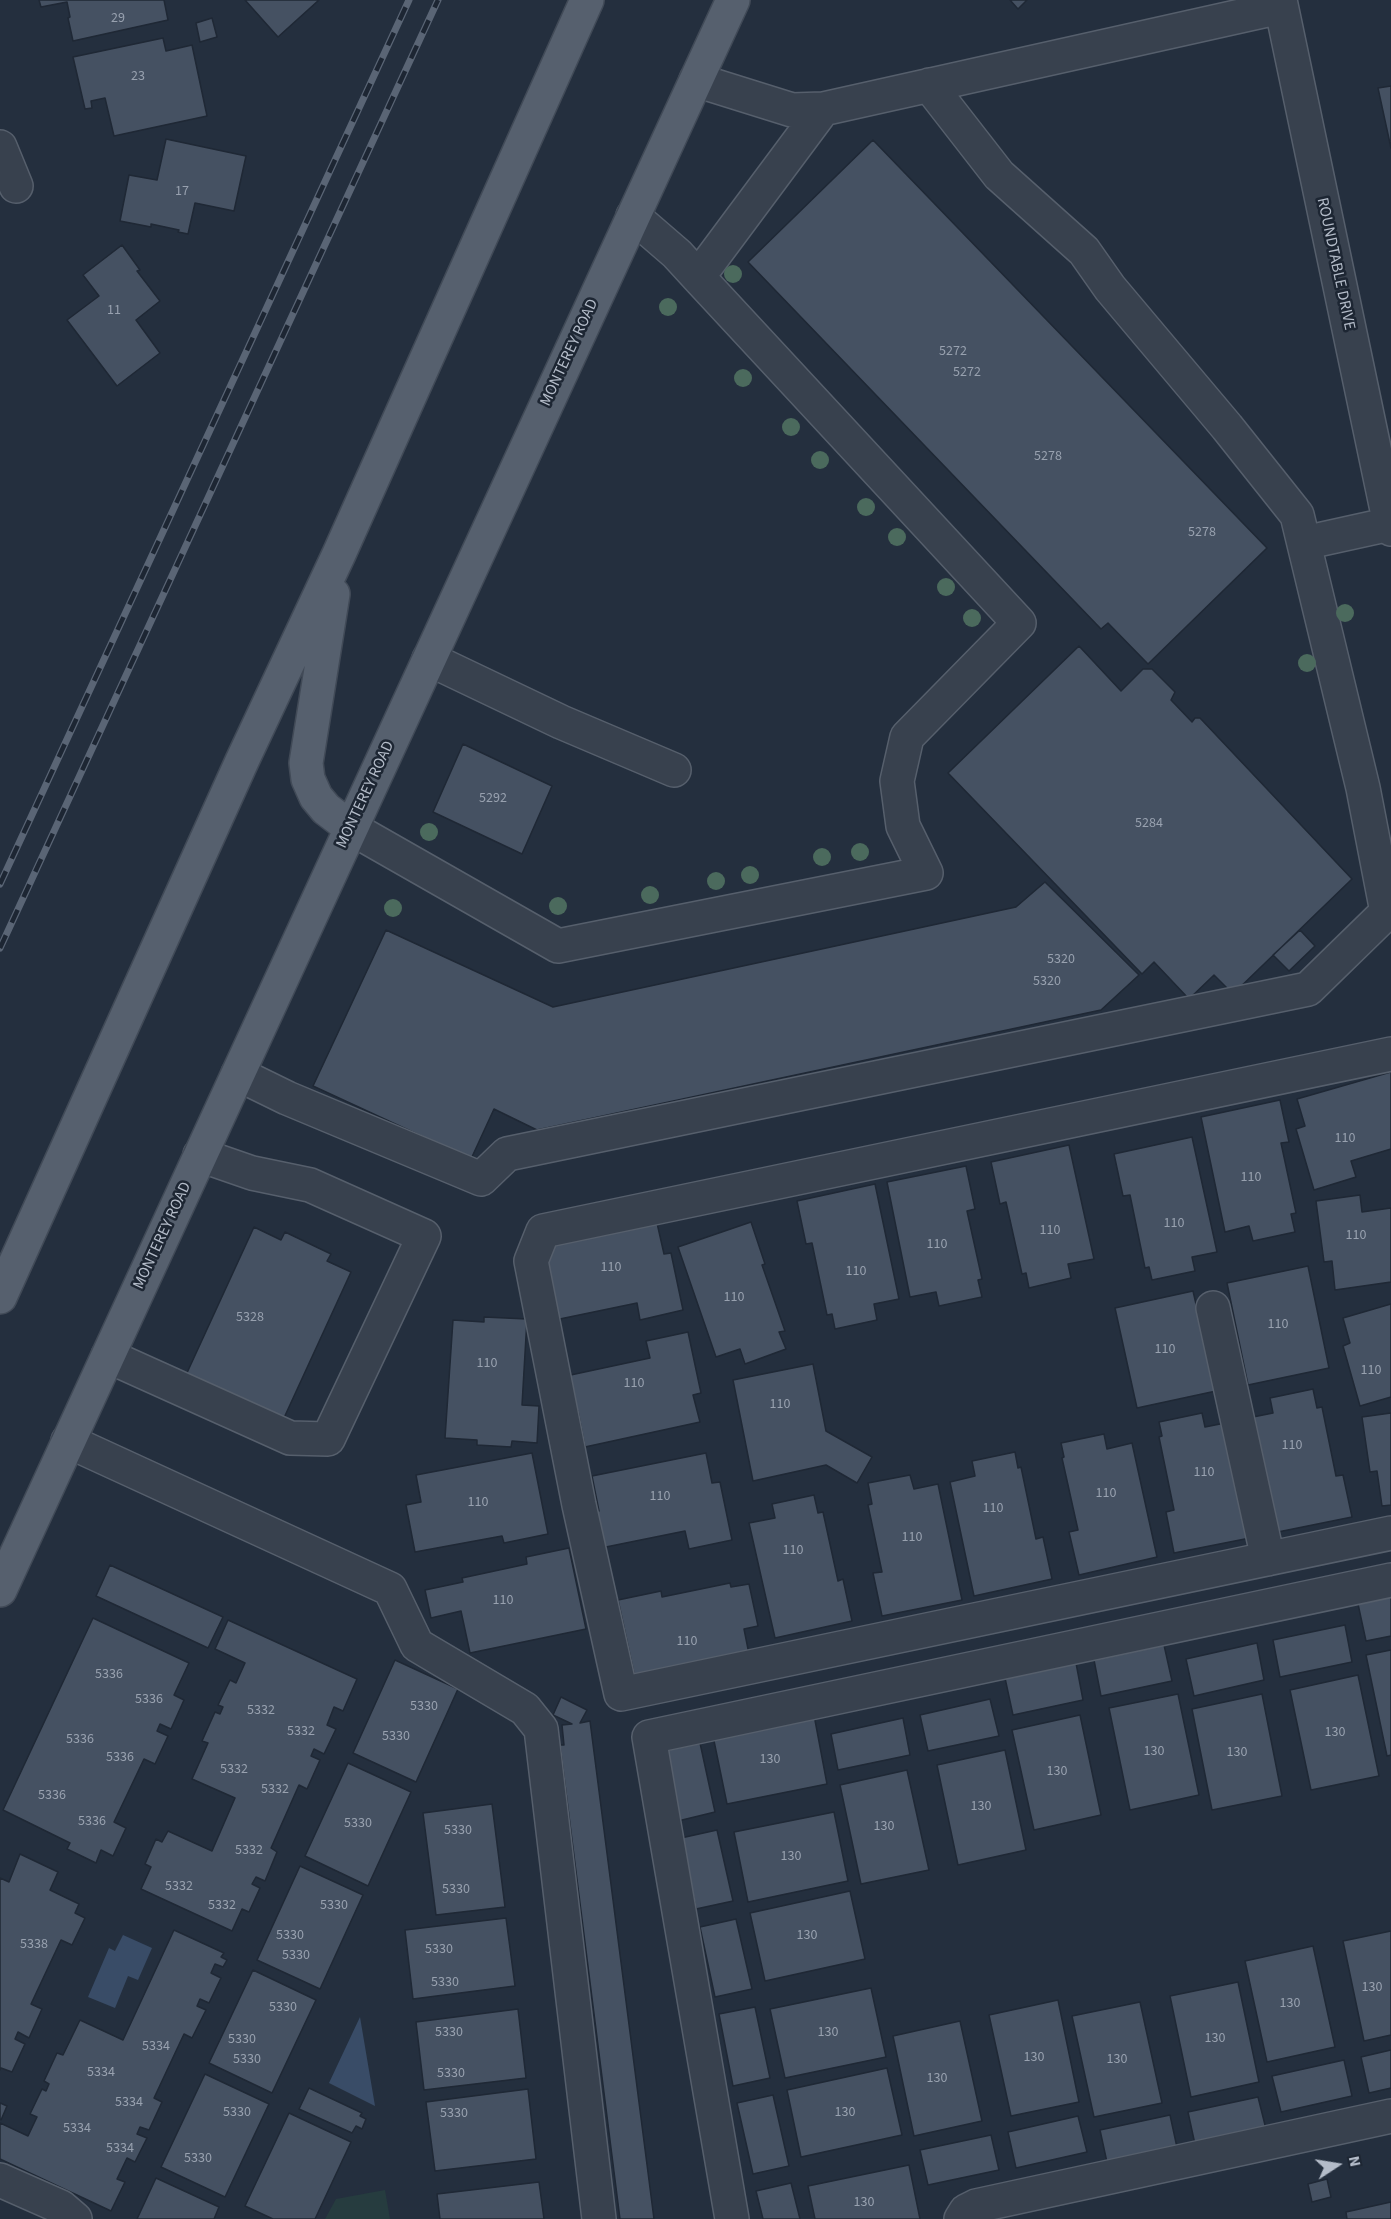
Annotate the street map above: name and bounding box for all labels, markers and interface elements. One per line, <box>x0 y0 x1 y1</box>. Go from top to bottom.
house number: 29 <box>111 11 125 27</box>
house number: 23 <box>131 69 145 85</box>
house number: 17 <box>175 184 189 200</box>
street label: ROUNDTABLE DRIVE <box>1312 196 1358 332</box>
street label: MONTEREY ROAD <box>537 296 603 410</box>
house number: 11 <box>107 303 121 319</box>
house number: 5272 <box>939 344 967 360</box>
house number: 5272 <box>953 365 981 381</box>
house number: 5278 <box>1034 449 1062 465</box>
house number: 5278 <box>1188 525 1216 541</box>
street label: MONTEREY ROAD <box>333 738 399 852</box>
house number: 5292 <box>479 791 507 807</box>
house number: 5284 <box>1135 816 1163 832</box>
house number: 5320 <box>1047 952 1075 968</box>
house number: 5320 <box>1033 974 1061 990</box>
house number: 110 <box>1335 1131 1355 1147</box>
house number: 110 <box>1241 1170 1261 1186</box>
street label: MONTEREY ROAD <box>130 1179 196 1293</box>
house number: 110 <box>1164 1216 1184 1232</box>
house number: 110 <box>1040 1223 1060 1239</box>
house number: 110 <box>1346 1228 1366 1244</box>
house number: 110 <box>927 1237 947 1253</box>
house number: 110 <box>601 1260 621 1276</box>
house number: 110 <box>846 1264 866 1280</box>
house number: 110 <box>724 1290 744 1306</box>
house number: 5328 <box>236 1310 264 1326</box>
house number: 110 <box>1268 1317 1288 1333</box>
house number: 110 <box>1155 1342 1175 1358</box>
house number: 110 <box>477 1356 497 1372</box>
house number: 110 <box>1361 1363 1381 1379</box>
house number: 110 <box>624 1376 644 1392</box>
house number: 110 <box>770 1397 790 1413</box>
house number: 110 <box>1282 1438 1302 1454</box>
house number: 110 <box>1194 1465 1214 1481</box>
house number: 110 <box>1096 1486 1116 1502</box>
house number: 110 <box>650 1489 670 1505</box>
house number: 110 <box>468 1495 488 1511</box>
house number: 110 <box>983 1501 1003 1517</box>
house number: 110 <box>902 1530 922 1546</box>
house number: 110 <box>783 1543 803 1559</box>
house number: 110 <box>493 1593 513 1609</box>
house number: 110 <box>677 1634 697 1650</box>
house number: 5336 <box>95 1667 123 1683</box>
house number: 5336 <box>135 1692 163 1708</box>
house number: 5330 <box>410 1699 438 1715</box>
house number: 5332 <box>247 1703 275 1719</box>
house number: 5332 <box>287 1724 315 1740</box>
house number: 130 <box>1325 1725 1345 1741</box>
house number: 5330 <box>382 1729 410 1745</box>
house number: 5336 <box>66 1732 94 1748</box>
house number: 130 <box>1144 1744 1164 1760</box>
house number: 130 <box>1227 1745 1247 1761</box>
house number: 5336 <box>106 1750 134 1766</box>
house number: 130 <box>760 1752 780 1768</box>
house number: 5332 <box>220 1762 248 1778</box>
house number: 130 <box>1047 1764 1067 1780</box>
house number: 5332 <box>261 1782 289 1798</box>
house number: 5336 <box>38 1788 66 1804</box>
house number: 130 <box>971 1799 991 1815</box>
house number: 5336 <box>78 1814 106 1830</box>
house number: 5330 <box>344 1816 372 1832</box>
house number: 130 <box>874 1819 894 1835</box>
house number: 5330 <box>444 1823 472 1839</box>
house number: 5332 <box>235 1843 263 1859</box>
house number: 130 <box>781 1849 801 1865</box>
house number: 5332 <box>165 1879 193 1895</box>
house number: 5330 <box>442 1882 470 1898</box>
house number: 5332 <box>208 1898 236 1914</box>
house number: 5330 <box>320 1898 348 1914</box>
house number: 5330 <box>276 1928 304 1944</box>
house number: 130 <box>797 1928 817 1944</box>
house number: 5338 <box>20 1937 48 1953</box>
house number: 5330 <box>425 1942 453 1958</box>
house number: 5330 <box>282 1948 310 1964</box>
house number: 5330 <box>431 1975 459 1991</box>
house number: 130 <box>1362 1980 1382 1996</box>
house number: 130 <box>1280 1996 1300 2012</box>
house number: 5330 <box>269 2000 297 2016</box>
house number: 5330 <box>435 2025 463 2041</box>
house number: 130 <box>818 2025 838 2041</box>
house number: 130 <box>1205 2031 1225 2047</box>
house number: 5330 <box>228 2032 256 2048</box>
house number: 5334 <box>142 2039 170 2055</box>
house number: 130 <box>1024 2050 1044 2066</box>
house number: 5330 <box>233 2052 261 2068</box>
house number: 130 <box>1107 2052 1127 2068</box>
house number: 5334 <box>87 2065 115 2081</box>
house number: 5330 <box>437 2066 465 2082</box>
house number: 130 <box>927 2071 947 2087</box>
house number: 5334 <box>115 2095 143 2111</box>
house number: 5330 <box>223 2105 251 2121</box>
house number: 130 <box>835 2105 855 2121</box>
house number: 5330 <box>440 2106 468 2122</box>
house number: 5334 <box>63 2121 91 2137</box>
north arrow <box>1307 2135 1367 2195</box>
house number: 5334 <box>106 2141 134 2157</box>
house number: 5330 <box>184 2151 212 2167</box>
text: N <box>1343 2154 1366 2169</box>
house number: 130 <box>854 2195 874 2211</box>

